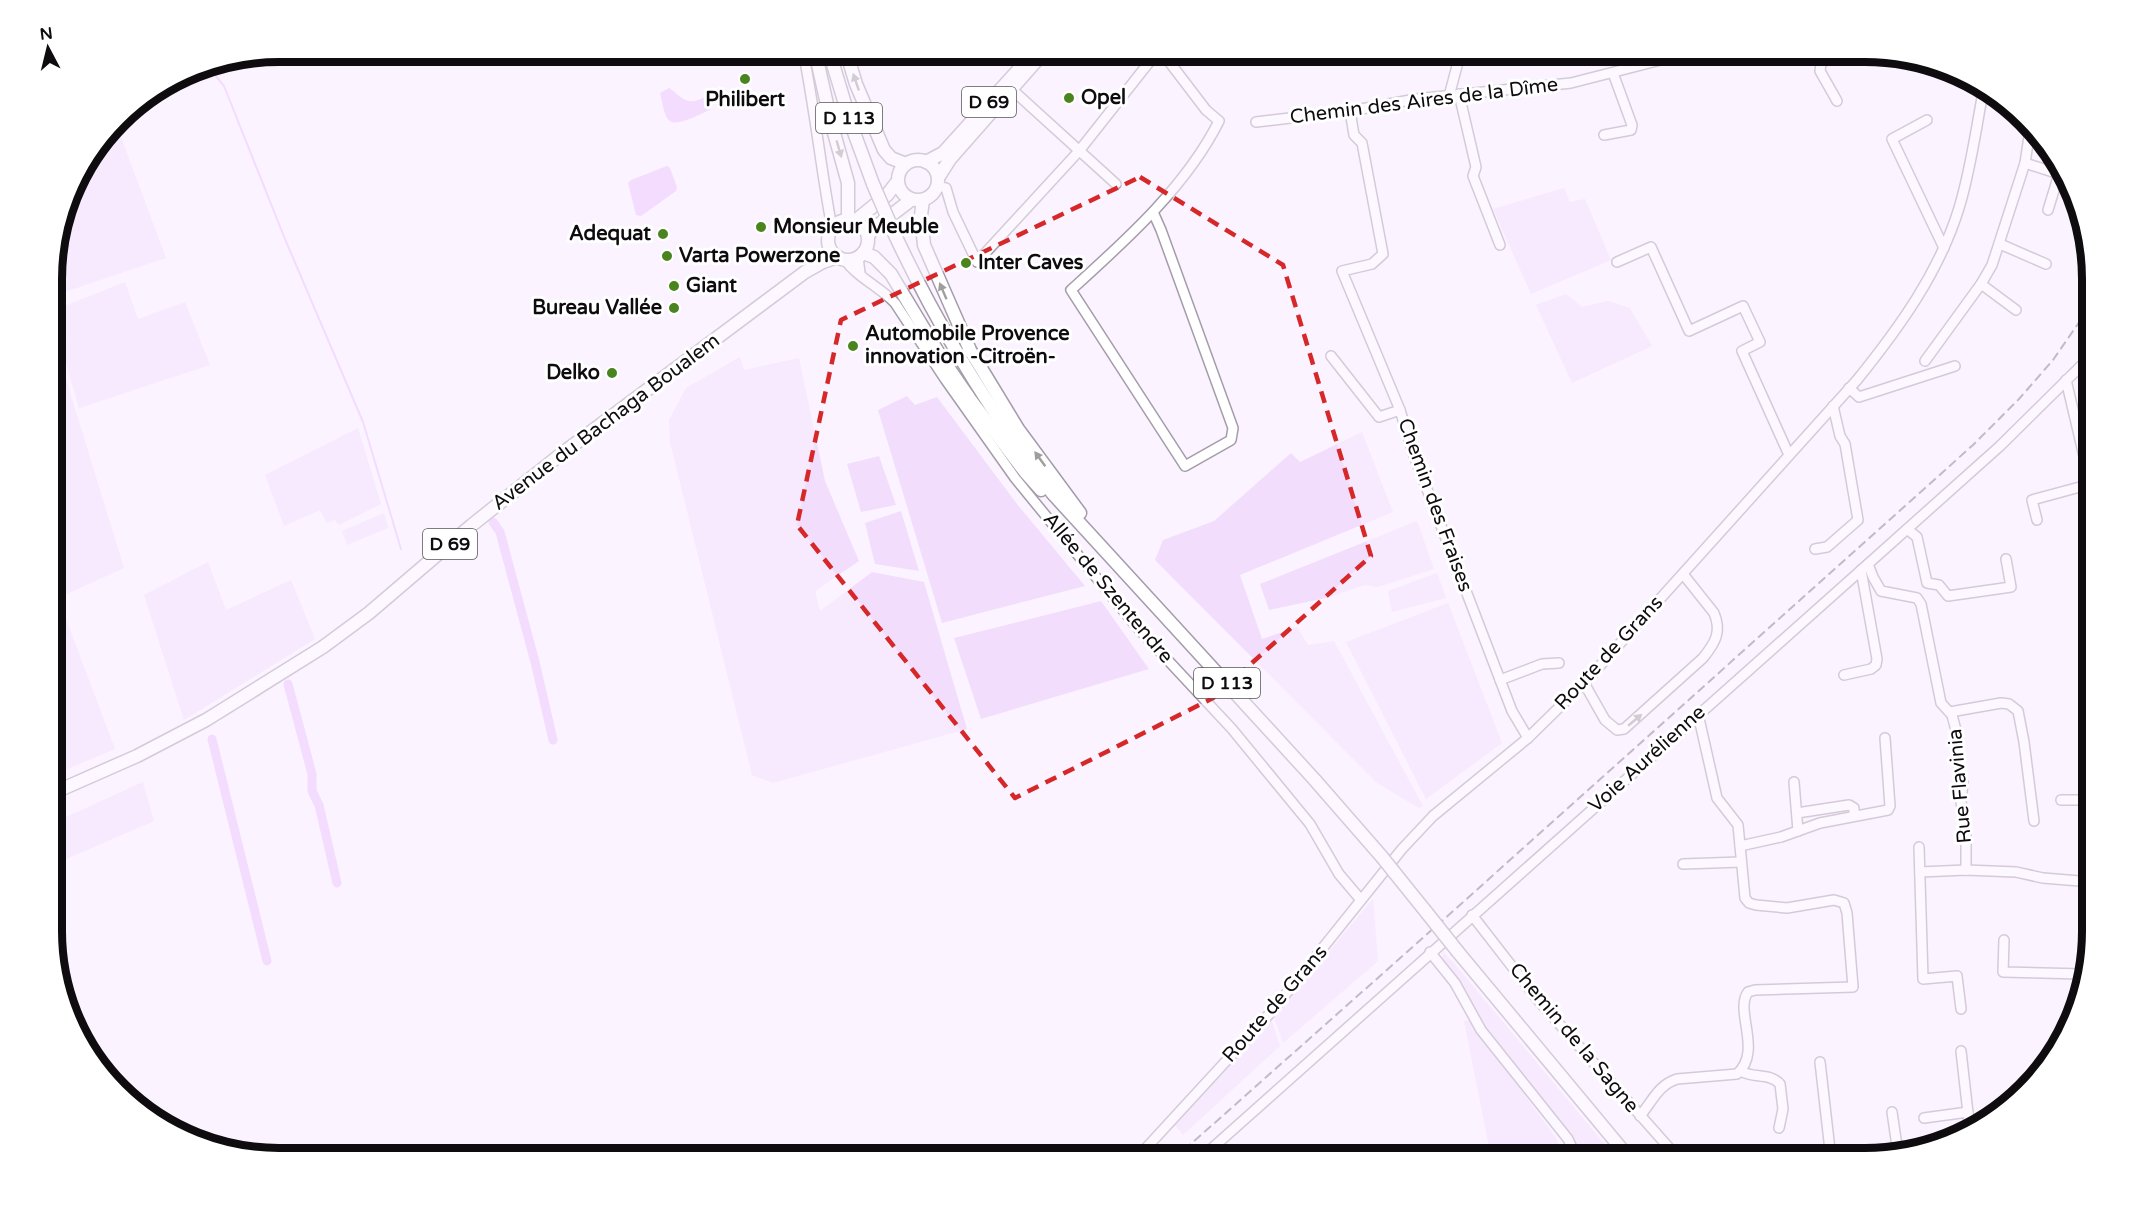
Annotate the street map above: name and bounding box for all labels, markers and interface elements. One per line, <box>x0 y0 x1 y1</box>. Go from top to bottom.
north arrow <box>18 18 78 78</box>
text: N <box>39 23 54 45</box>
marker: Philibert <box>738 72 752 86</box>
one-way arrow <box>850 73 860 91</box>
street label: Chemin des Aires de la Dîme <box>1288 73 1560 129</box>
place label: Opel <box>1081 86 1126 110</box>
road number: D 69 <box>962 87 1016 117</box>
place label: Philibert <box>705 88 785 112</box>
marker: Opel <box>1062 91 1076 105</box>
road number: D 113 <box>816 103 882 133</box>
one-way arrow <box>835 140 844 158</box>
place label: Monsieur Meuble <box>773 215 939 239</box>
marker: Monsieur Meuble <box>754 220 768 234</box>
place label: Adequat <box>569 222 651 246</box>
marker: Adequat <box>656 227 670 241</box>
place label: Varta Powerzone <box>679 244 840 268</box>
marker: Varta Powerzone <box>660 249 674 263</box>
place label: Inter Caves <box>978 251 1084 275</box>
marker: Inter Caves <box>959 256 973 270</box>
place label: Giant <box>686 274 737 298</box>
marker: Giant <box>667 279 681 293</box>
one-way arrow <box>938 282 947 300</box>
place label: Bureau Vallée <box>532 296 662 320</box>
marker: Bureau Vallée <box>667 301 681 315</box>
place label: Automobile Provence innovation -Citroën- <box>865 322 1070 369</box>
street label: Avenue du Bachaga Boualem <box>487 328 725 516</box>
marker: Automobile Provence innovation -Citroën- <box>846 339 860 353</box>
place label: Delko <box>546 361 600 385</box>
marker: Delko <box>605 366 619 380</box>
street label: Chemin des Fraises <box>1392 415 1478 595</box>
one-way arrow <box>1035 452 1047 467</box>
street label: Allée de Szentendre <box>1038 508 1178 668</box>
road number: D 69 <box>423 529 477 559</box>
street label: Route de Grans <box>1550 591 1668 715</box>
road number: D 113 <box>1194 668 1260 698</box>
street label: Voie Aurélienne <box>1584 700 1710 818</box>
one-way arrow <box>1627 713 1643 726</box>
street label: Rue Flavinia <box>1943 728 1977 844</box>
street label: Route de Grans <box>1218 940 1332 1068</box>
street label: Chemin de la Sagne <box>1504 958 1644 1118</box>

